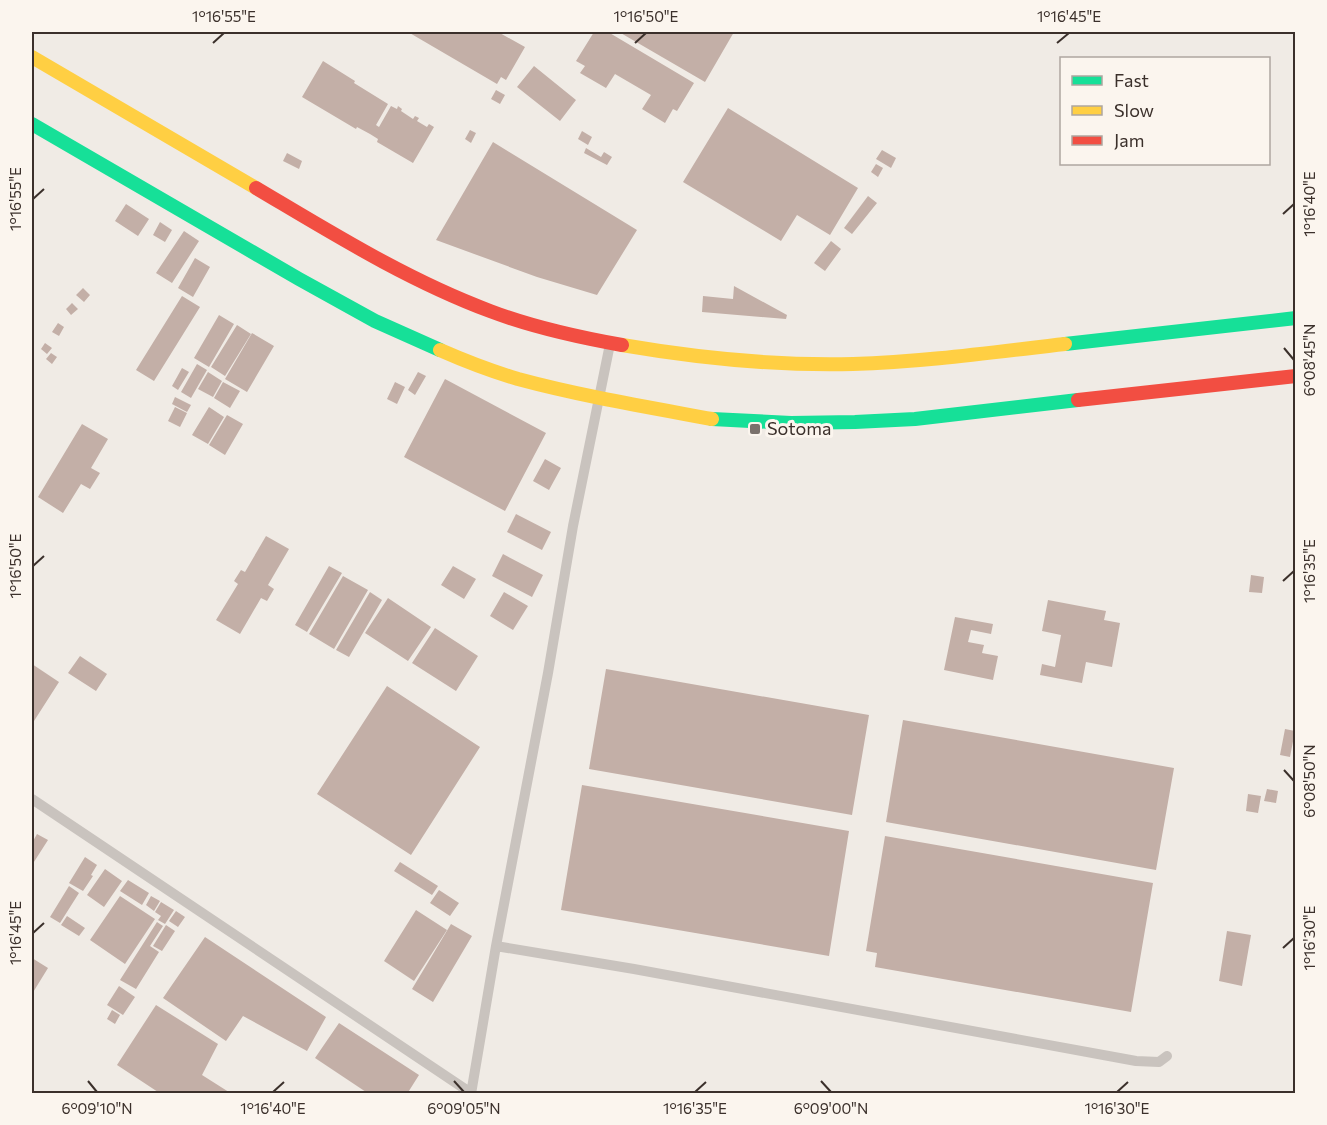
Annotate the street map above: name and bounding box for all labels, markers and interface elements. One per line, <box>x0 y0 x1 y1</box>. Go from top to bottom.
text: 1°16'55"E <box>192 7 256 25</box>
text: 1°16'50"E <box>613 7 679 25</box>
text: 1°16'45"E <box>1037 7 1101 25</box>
legend <box>1060 57 1270 165</box>
text: Fast <box>1114 69 1149 91</box>
text: Slow <box>1114 99 1154 121</box>
text: Jam <box>1114 129 1144 151</box>
text: 1°16'55"E <box>6 167 24 231</box>
text: 1°16'40"E <box>1300 171 1318 237</box>
text: 6°08'45"N <box>1300 324 1318 396</box>
place label: Sotoma <box>767 417 831 439</box>
marker: Sotoma <box>748 422 762 436</box>
text: 1°16'50"E <box>6 533 24 599</box>
text: 1°16'35"E <box>1300 539 1318 603</box>
text: 6°08'50"N <box>1300 744 1318 818</box>
text: 1°16'45"E <box>6 901 24 965</box>
text: 1°16'30"E <box>1300 905 1318 970</box>
text: 6°09'10"N <box>61 1099 133 1117</box>
text: 1°16'40"E <box>240 1099 306 1117</box>
text: 6°09'05"N <box>427 1099 501 1117</box>
text: 1°16'35"E <box>663 1099 727 1117</box>
text: 6°09'00"N <box>794 1099 868 1117</box>
text: 1°16'30"E <box>1085 1099 1150 1117</box>

